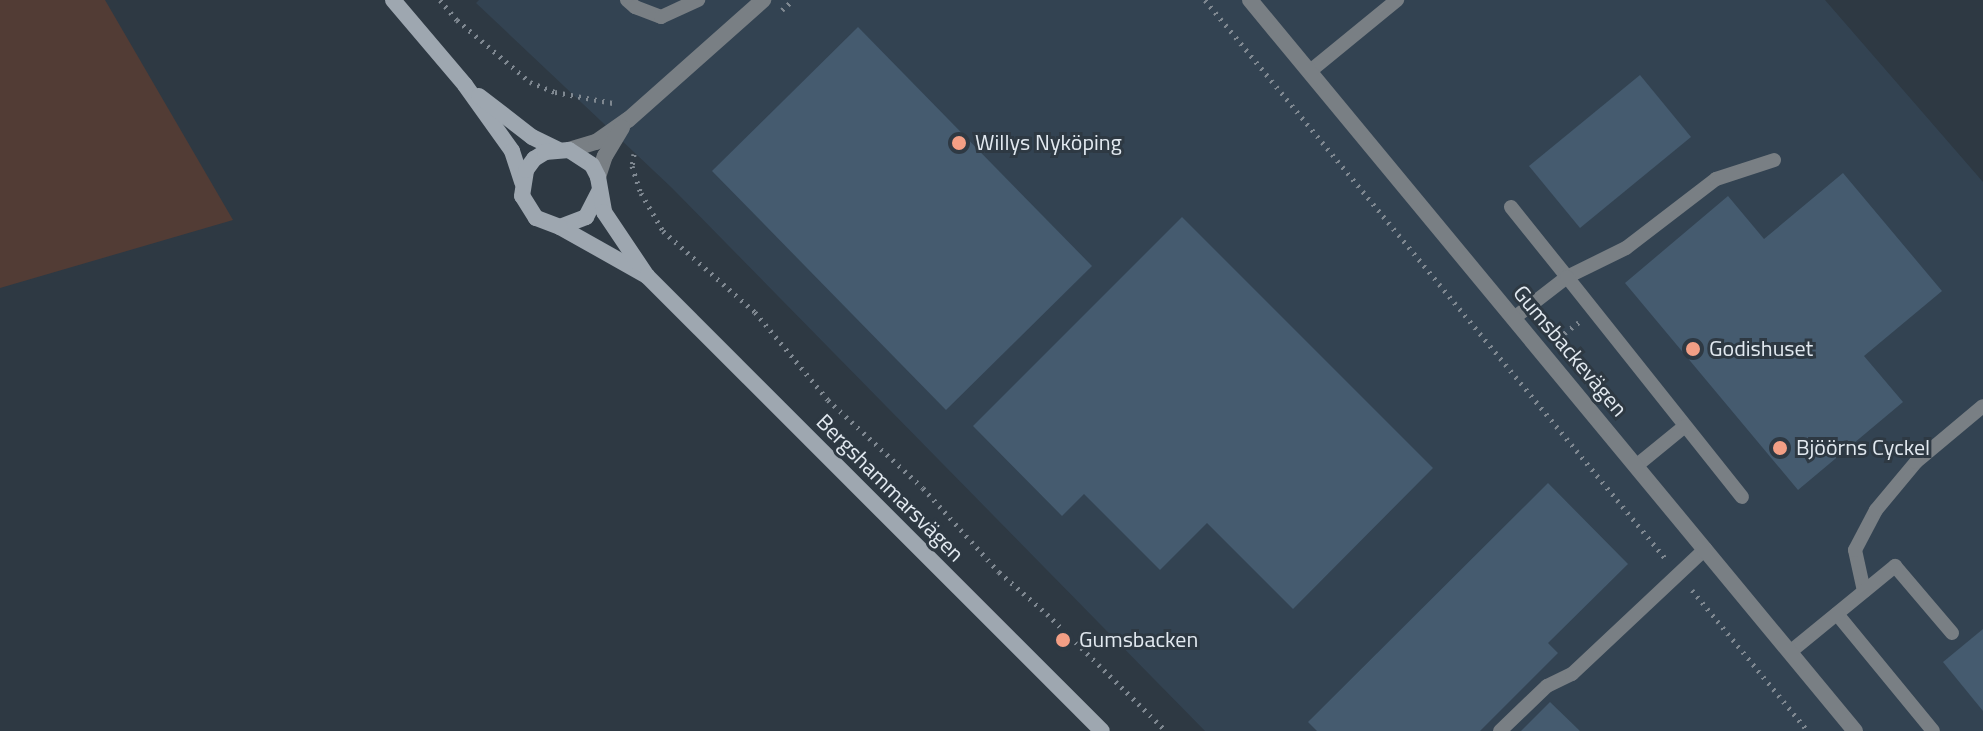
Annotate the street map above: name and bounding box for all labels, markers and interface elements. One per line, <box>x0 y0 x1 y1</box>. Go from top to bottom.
place label: Willys Nyköping <box>975 130 1122 156</box>
marker: Willys Nyköping <box>950 134 968 152</box>
street label: Gumsbackevägen <box>1508 280 1632 422</box>
place label: Godishuset <box>1709 336 1813 362</box>
marker: Godishuset <box>1684 340 1702 358</box>
street label: Bergshammarsvägen <box>811 409 969 567</box>
place label: Bjöörns Cyckel <box>1796 435 1930 461</box>
marker: Bjöörns Cyckel <box>1771 439 1789 457</box>
place label: Gumsbacken <box>1079 627 1198 653</box>
marker: Gumsbacken <box>1054 631 1072 649</box>

